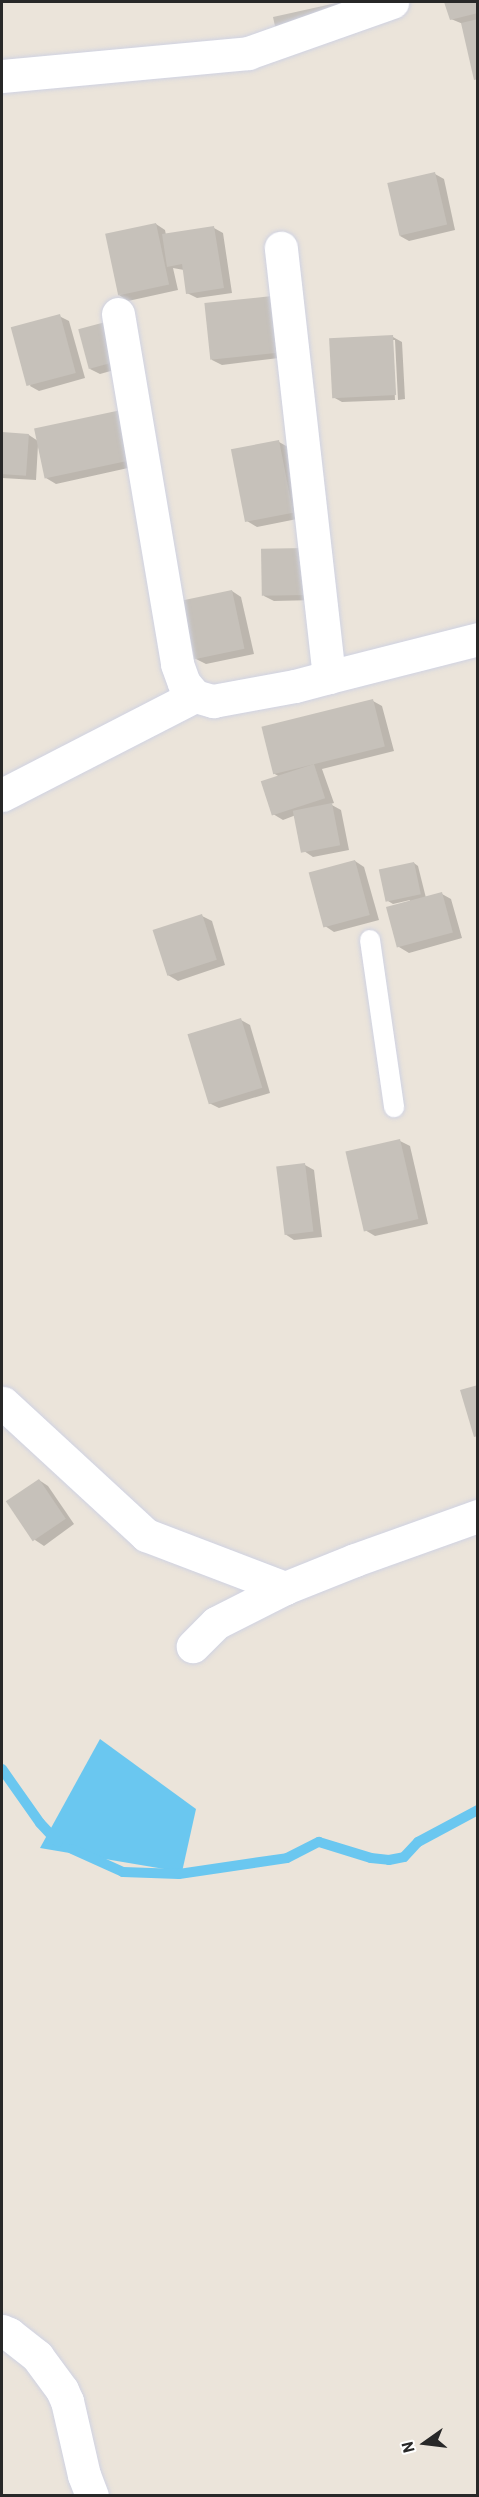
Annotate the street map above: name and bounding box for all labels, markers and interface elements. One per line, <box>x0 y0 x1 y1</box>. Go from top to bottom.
north arrow <box>395 2413 455 2473</box>
text: N <box>397 2440 418 2455</box>

